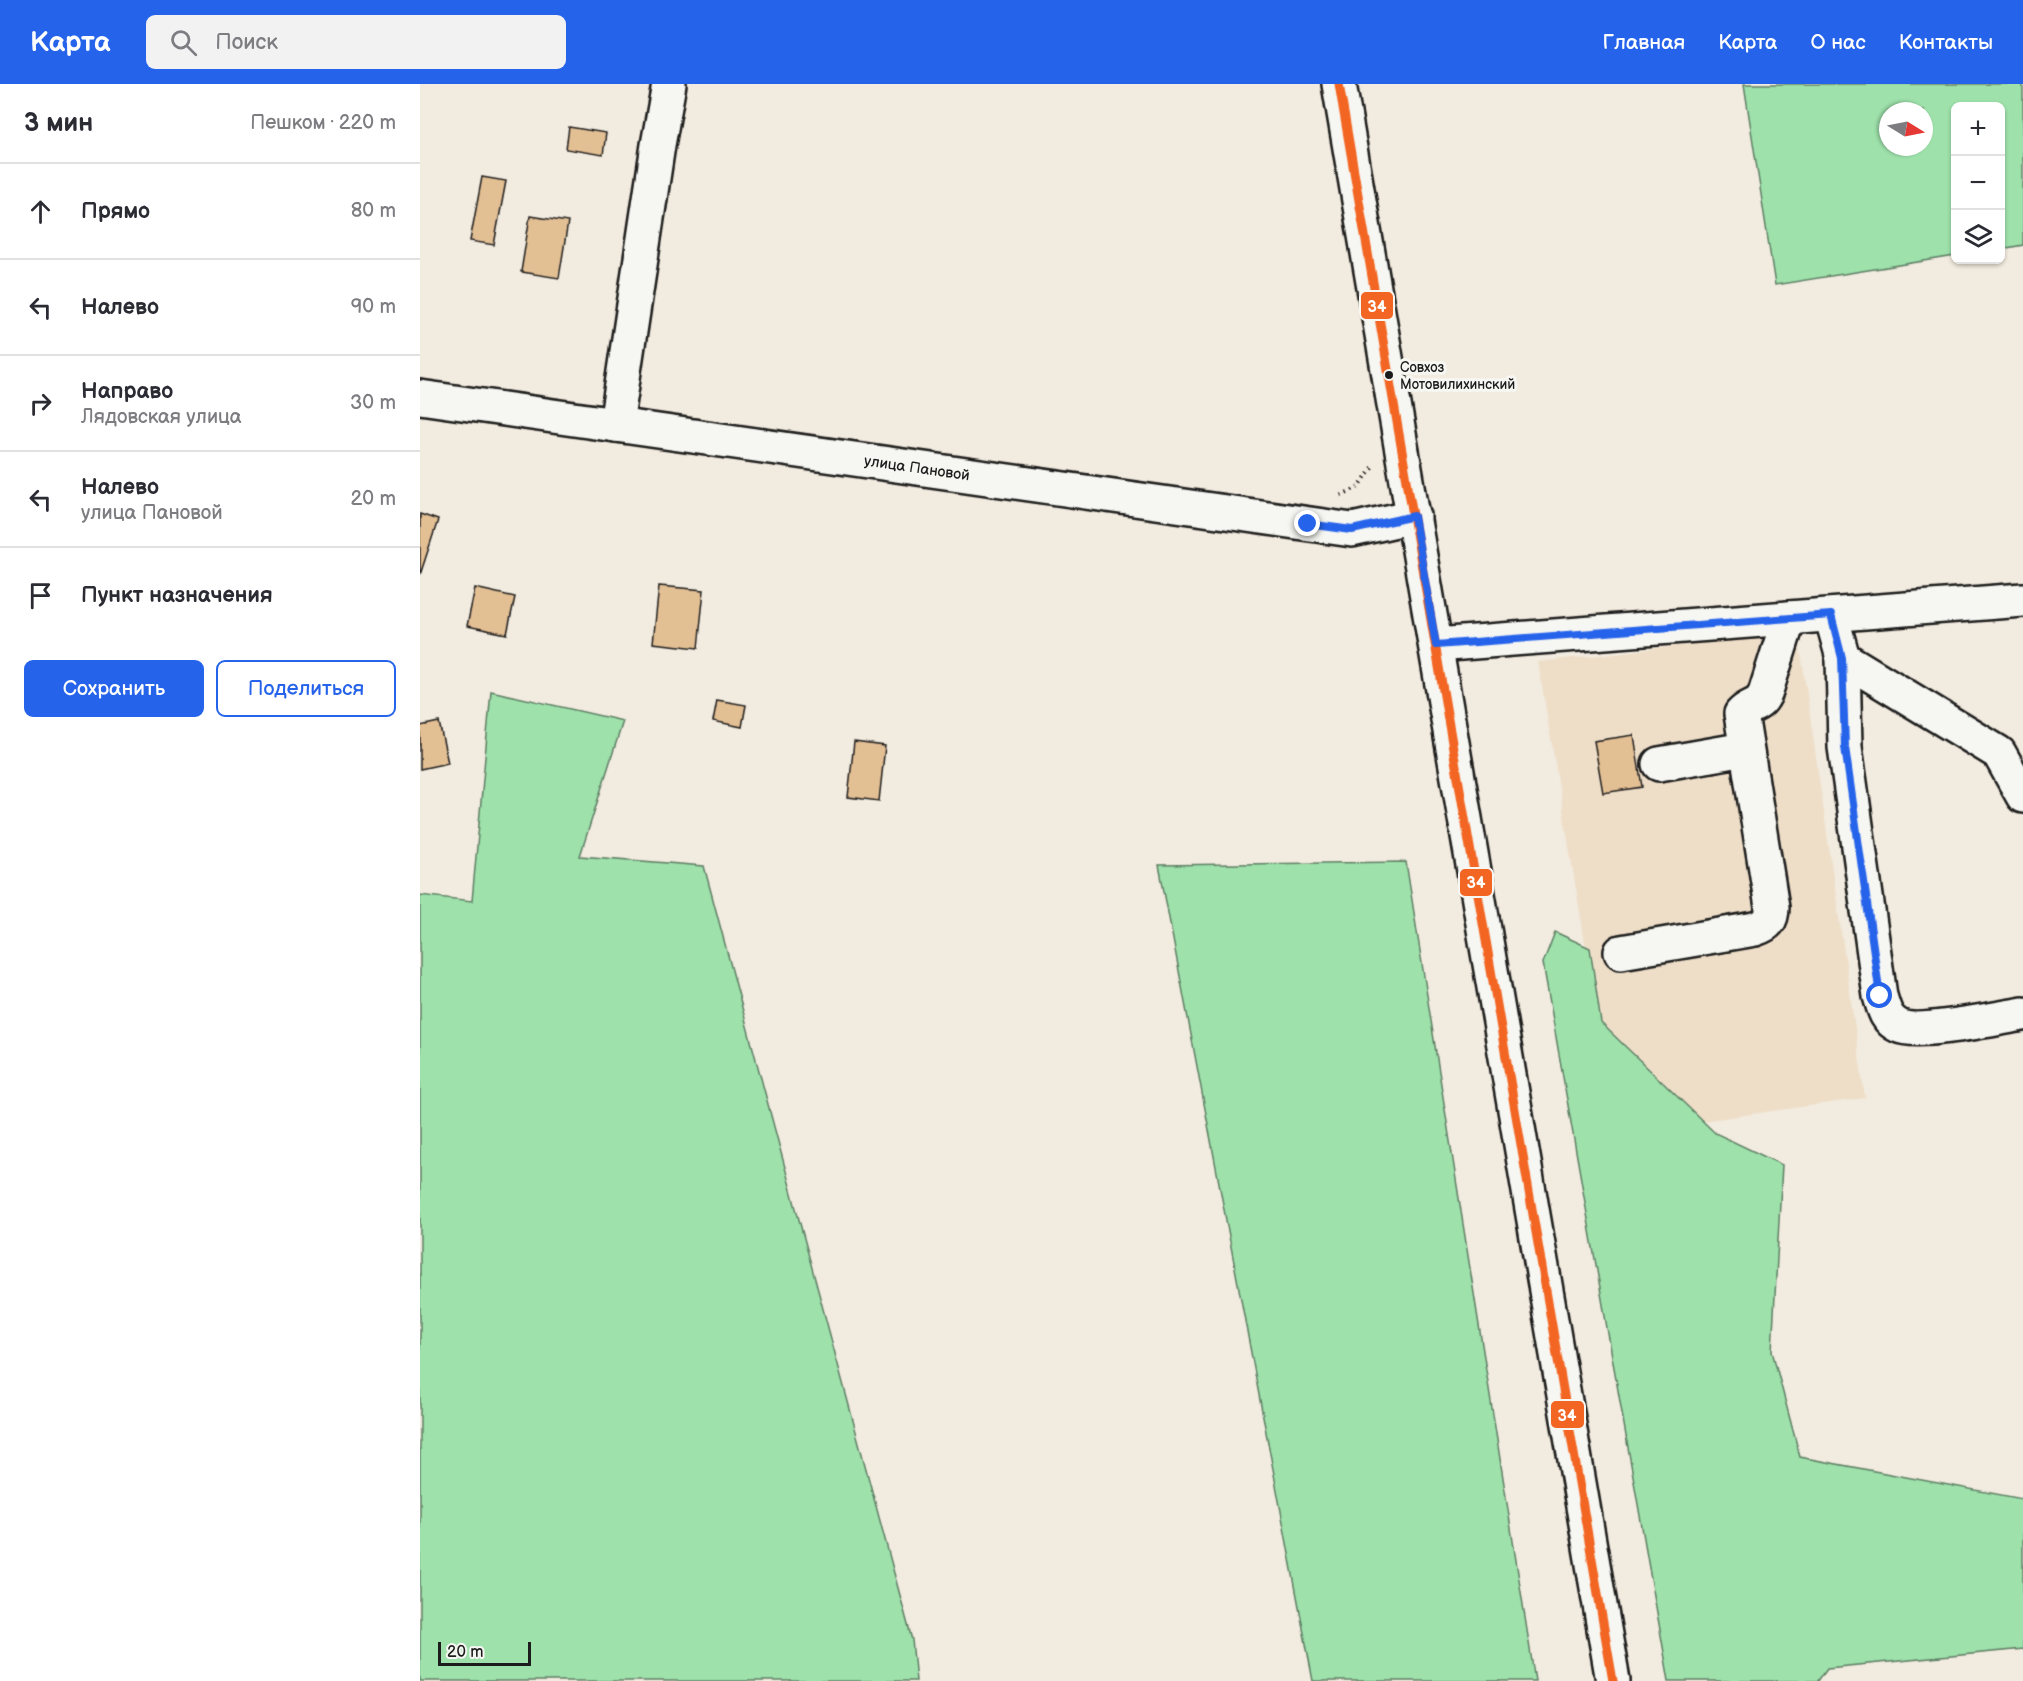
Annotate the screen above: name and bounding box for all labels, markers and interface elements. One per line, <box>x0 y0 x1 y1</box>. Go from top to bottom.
search box <box>146 15 566 69</box>
text: Карта <box>30 26 110 59</box>
icon: search <box>167 26 200 59</box>
text: Поиск <box>215 29 278 56</box>
text: Главная <box>1602 30 1685 55</box>
text: Карта <box>1718 30 1777 55</box>
text: О нас <box>1810 30 1866 55</box>
text: Контакты <box>1899 30 1993 55</box>
north arrow <box>1879 102 1933 156</box>
map controls <box>1951 102 2005 264</box>
button: + <box>1951 102 2005 156</box>
text: 3 мин <box>24 108 93 139</box>
text: Пешком · 220 m <box>250 111 396 135</box>
button: − <box>1951 156 2005 210</box>
icon: ahead <box>24 195 57 228</box>
text: Прямо <box>81 198 150 225</box>
text: 80 m <box>351 199 396 223</box>
button: layers <box>1951 210 2005 264</box>
icon: left <box>24 291 57 324</box>
line badge: 34 <box>1360 291 1394 320</box>
text: Налево <box>81 294 159 321</box>
text: 90 m <box>351 295 396 319</box>
text: 34 <box>1368 298 1387 317</box>
place label: Совхоз Мотовилихинский <box>1400 359 1515 393</box>
marker: Совхоз Мотовилихинский <box>1383 369 1395 381</box>
text: Направо <box>81 378 173 405</box>
icon: right <box>24 387 57 420</box>
text: 30 m <box>350 391 396 415</box>
text: Лядовская улица <box>81 405 242 429</box>
street label: улица Пановой <box>863 451 971 485</box>
text: Налево <box>81 474 159 501</box>
icon: left <box>24 483 57 516</box>
text: 20 m <box>351 487 396 511</box>
text: улица Пановой <box>81 501 223 525</box>
route end <box>1294 510 1320 536</box>
icon: arrive <box>24 579 57 612</box>
text: Пункт назначения <box>81 582 273 609</box>
button: Сохранить <box>24 660 204 717</box>
button: Поделиться <box>216 660 396 717</box>
line badge: 34 <box>1459 868 1493 897</box>
text: 34 <box>1467 874 1486 893</box>
route start <box>1866 982 1892 1008</box>
line badge: 34 <box>1550 1400 1585 1429</box>
text: 34 <box>1558 1407 1577 1426</box>
scale bar <box>438 1639 531 1666</box>
text: 20 m <box>447 1643 483 1662</box>

